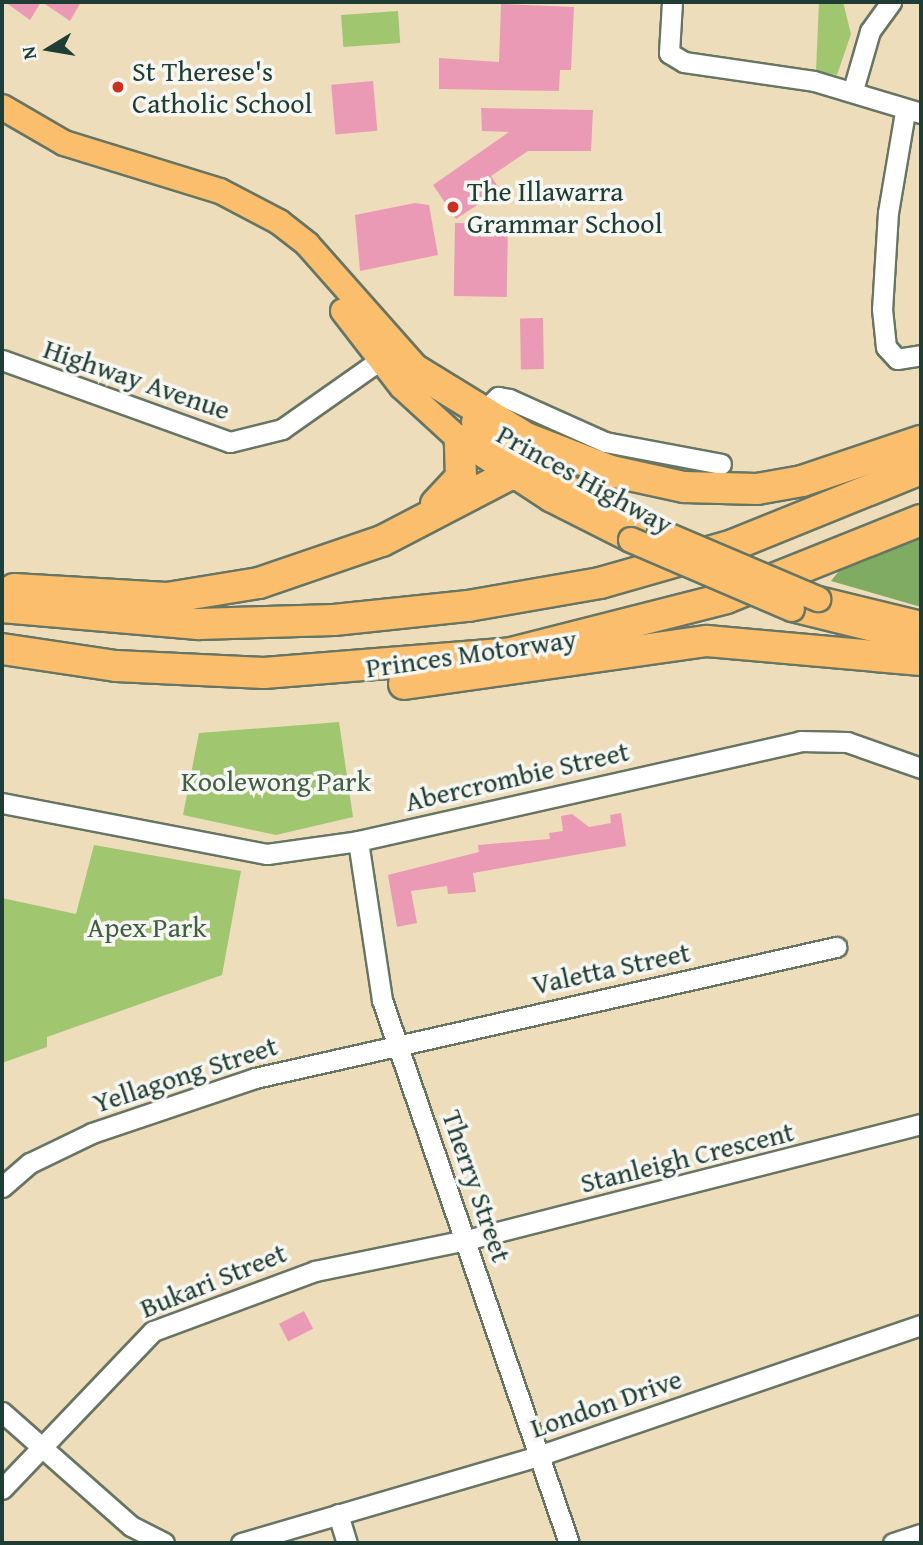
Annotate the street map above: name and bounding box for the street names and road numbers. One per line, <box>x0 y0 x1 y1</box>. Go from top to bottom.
street label: Highway Avenue <box>39 331 235 427</box>
street label: Princes Highway <box>491 417 679 541</box>
street label: Princes Motorway <box>363 622 579 684</box>
street label: Abercrombie Street <box>402 734 632 818</box>
street label: Valetta Street <box>529 935 693 1001</box>
street label: Yellagong Street <box>88 1028 282 1120</box>
street label: Therry Street <box>435 1106 519 1266</box>
street label: Stanleigh Crescent <box>577 1114 797 1200</box>
street label: Bukari Street <box>135 1235 291 1325</box>
street label: London Drive <box>526 1361 686 1445</box>

